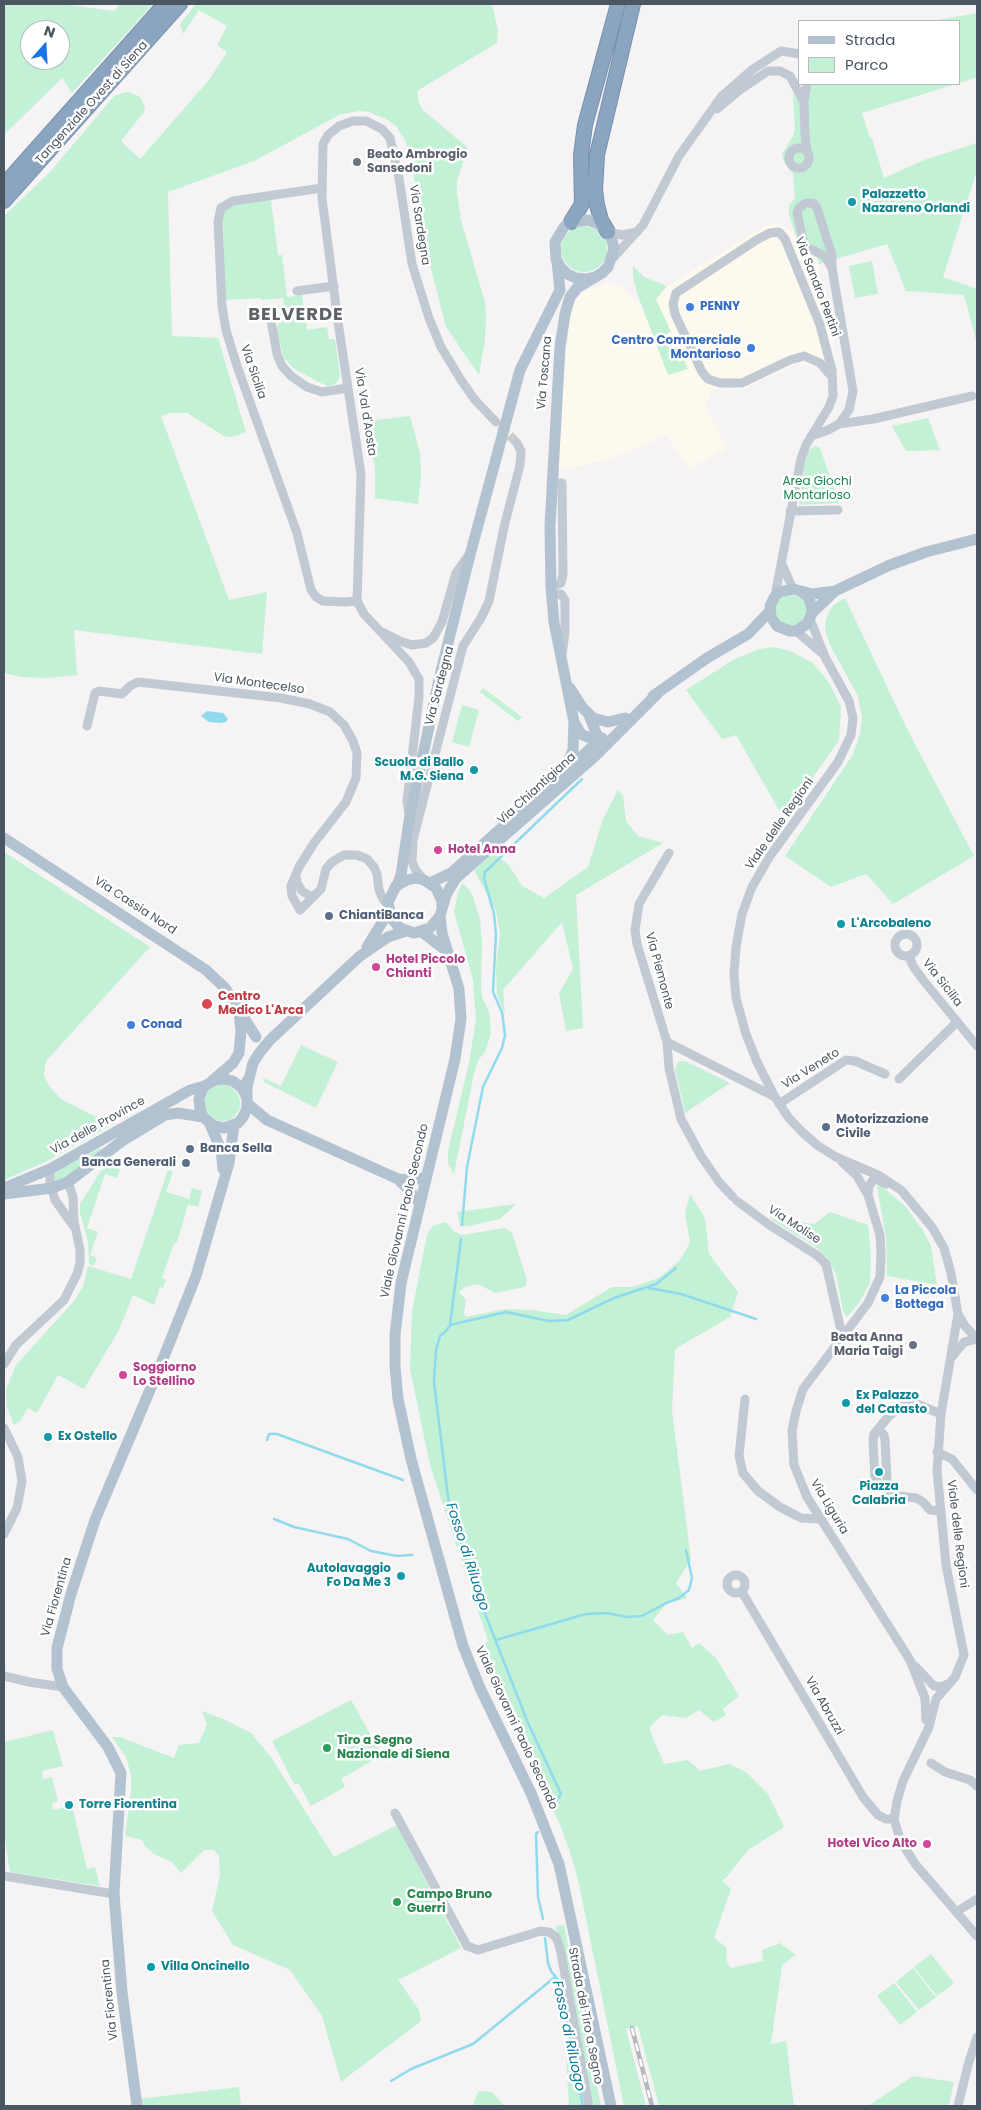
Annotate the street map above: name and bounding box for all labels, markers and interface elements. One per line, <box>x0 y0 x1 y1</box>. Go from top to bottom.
north arrow <box>20 20 70 70</box>
legend <box>798 20 961 85</box>
text: N <box>41 21 58 43</box>
text: Strada <box>845 29 895 50</box>
street label: Tangenziale Ovest di Siena <box>33 39 151 167</box>
text: Parco <box>845 54 888 75</box>
place label: Beato Ambrogio Sansedoni <box>367 148 467 176</box>
marker: Beato Ambrogio Sansedoni <box>351 156 363 168</box>
street label: Via Sardegna <box>406 184 432 266</box>
place label: Palazzetto Nazareno Orlandi <box>862 188 970 216</box>
marker: Palazzetto Nazareno Orlandi <box>846 196 858 208</box>
street label: Via Sandro Pertini <box>791 235 843 339</box>
place label: PENNY <box>700 300 740 314</box>
marker: PENNY <box>684 301 696 313</box>
district label: BELVERDE <box>247 304 345 326</box>
place label: Centro Commerciale Montarioso <box>612 334 741 362</box>
street label: Via Toscana <box>535 336 555 410</box>
marker: Centro Commerciale Montarioso <box>745 342 757 354</box>
street label: Via Sicilia <box>237 343 269 401</box>
street label: Via Val d'Aosta <box>351 367 379 457</box>
park label: Area Giochi Montarioso <box>782 475 852 503</box>
street label: Via Sardegna <box>423 645 457 727</box>
street label: Via Montecelso <box>213 671 305 697</box>
street label: Via Chiantigiana <box>495 750 579 828</box>
place label: Scuola di Ballo M.G. Siena <box>374 756 464 784</box>
marker: Scuola di Ballo M.G. Siena <box>468 764 480 776</box>
street label: Viale delle Regioni <box>743 775 817 873</box>
place label: Hotel Anna <box>448 843 516 857</box>
marker: Hotel Anna <box>432 844 444 856</box>
street label: Via Cassia Nord <box>91 874 179 938</box>
place label: ChiantiBanca <box>339 909 424 923</box>
marker: ChiantiBanca <box>323 910 335 922</box>
place label: L'Arcobaleno <box>851 917 931 931</box>
marker: L'Arcobaleno <box>835 918 847 930</box>
street label: Via Piemonte <box>642 931 676 1011</box>
place label: Hotel Piccolo Chianti <box>386 953 465 981</box>
street label: Via Sicilia <box>919 956 965 1010</box>
marker: Hotel Piccolo Chianti <box>370 961 382 973</box>
place label: Centro Medico L'Arca <box>218 990 303 1018</box>
marker: Centro Medico L'Arca <box>200 997 214 1011</box>
place label: Conad <box>141 1018 182 1032</box>
marker: Conad <box>125 1019 137 1031</box>
street label: Via Veneto <box>780 1046 842 1092</box>
street label: Via delle Province <box>48 1094 148 1158</box>
place label: Motorizzazione Civile <box>836 1113 929 1141</box>
marker: Motorizzazione Civile <box>820 1121 832 1133</box>
street label: Viale Giovanni Paolo Secondo <box>378 1122 432 1300</box>
place label: Banca Sella <box>200 1142 272 1156</box>
marker: Banca Sella <box>184 1143 196 1155</box>
place label: Banca Generali <box>82 1156 176 1170</box>
marker: Banca Generali <box>180 1157 192 1169</box>
street label: Via Molise <box>765 1203 823 1247</box>
place label: La Piccola Bottega <box>895 1284 956 1312</box>
marker: La Piccola Bottega <box>879 1292 891 1304</box>
place label: Beata Anna Maria Taigi <box>831 1331 903 1359</box>
marker: Beata Anna Maria Taigi <box>907 1339 919 1351</box>
place label: Soggiorno Lo Stellino <box>133 1361 196 1389</box>
marker: Soggiorno Lo Stellino <box>117 1369 129 1381</box>
place label: Ex Palazzo del Catasto <box>856 1389 927 1417</box>
marker: Ex Palazzo del Catasto <box>840 1397 852 1409</box>
place label: Ex Ostello <box>58 1430 117 1444</box>
marker: Ex Ostello <box>42 1431 54 1443</box>
marker: Piazza Calabria <box>873 1466 885 1478</box>
street label: Via Liguria <box>807 1477 851 1537</box>
street label: Viale delle Regioni <box>943 1479 971 1589</box>
place label: Piazza Calabria <box>852 1480 906 1508</box>
water label: Fosso di Riluogo <box>442 1501 492 1613</box>
street label: Via Fiorentina <box>39 1556 75 1638</box>
place label: Autolavaggio Fo Da Me 3 <box>307 1562 391 1590</box>
marker: Autolavaggio Fo Da Me 3 <box>395 1570 407 1582</box>
street label: Viale Giovanni Paolo Secondo <box>472 1644 560 1812</box>
street label: Via Abruzzi <box>802 1674 846 1738</box>
place label: Tiro a Segno Nazionale di Siena <box>337 1734 450 1762</box>
marker: Tiro a Segno Nazionale di Siena <box>321 1742 333 1754</box>
place label: Torre Fiorentina <box>79 1798 177 1812</box>
marker: Torre Fiorentina <box>63 1799 75 1811</box>
place label: Hotel Vico Alto <box>828 1837 917 1851</box>
marker: Hotel Vico Alto <box>921 1838 933 1850</box>
place label: Campo Bruno Guerri <box>407 1888 492 1916</box>
marker: Campo Bruno Guerri <box>391 1896 403 1908</box>
street label: Strada del Tiro a Segno <box>565 1946 605 2086</box>
street label: Via Fiorentina <box>99 1959 121 2041</box>
place label: Villa Oncinello <box>161 1960 250 1974</box>
marker: Villa Oncinello <box>145 1961 157 1973</box>
water label: Fosso di Riluogo <box>548 1979 588 2093</box>

